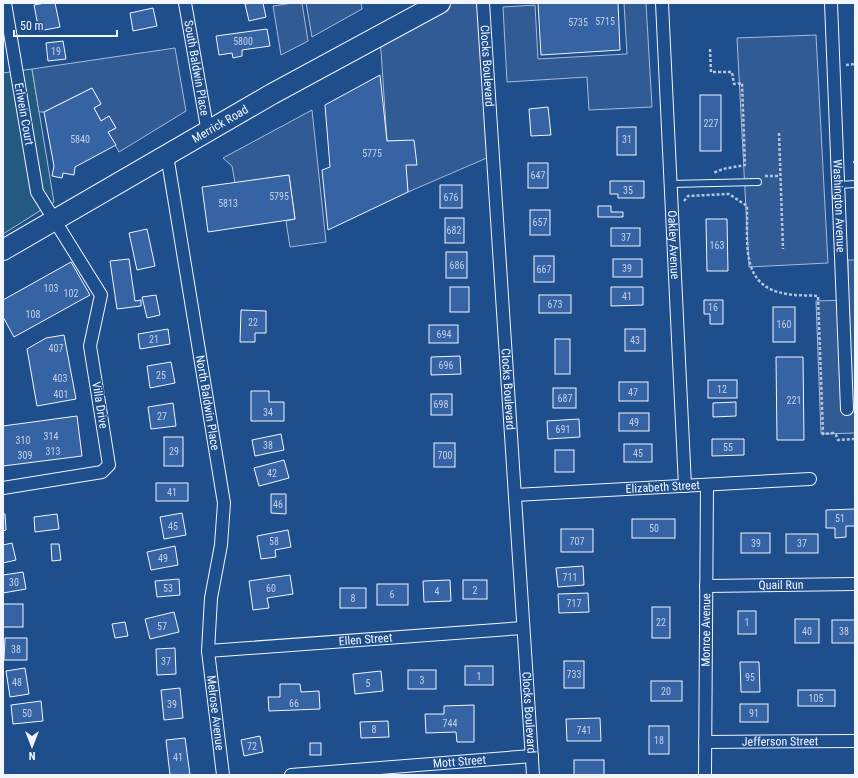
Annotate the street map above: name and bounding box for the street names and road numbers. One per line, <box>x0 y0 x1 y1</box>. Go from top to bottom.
street label: South Baldwin Place <box>181 19 212 117</box>
street label: Clocks Boulevard <box>477 25 497 107</box>
street label: Erlwein Court <box>12 82 36 147</box>
street label: Merrick Road <box>190 102 251 146</box>
street label: Washington Avenue <box>830 159 848 253</box>
street label: Oakley Avenue <box>665 210 682 280</box>
street label: Clocks Boulevard <box>498 348 518 431</box>
street label: North Baldwin Place <box>193 354 222 452</box>
street label: Villa Drive <box>89 380 111 430</box>
street label: Elizabeth Street <box>625 478 701 496</box>
street label: Quail Run <box>758 578 804 592</box>
street label: Monroe Avenue <box>699 593 713 667</box>
street label: Ellen Street <box>338 631 393 648</box>
street label: Clocks Boulevard <box>519 671 539 754</box>
street label: Melrose Avenue <box>204 674 227 751</box>
street label: Jefferson Street <box>742 734 819 749</box>
street label: Mott Street <box>432 753 487 771</box>

